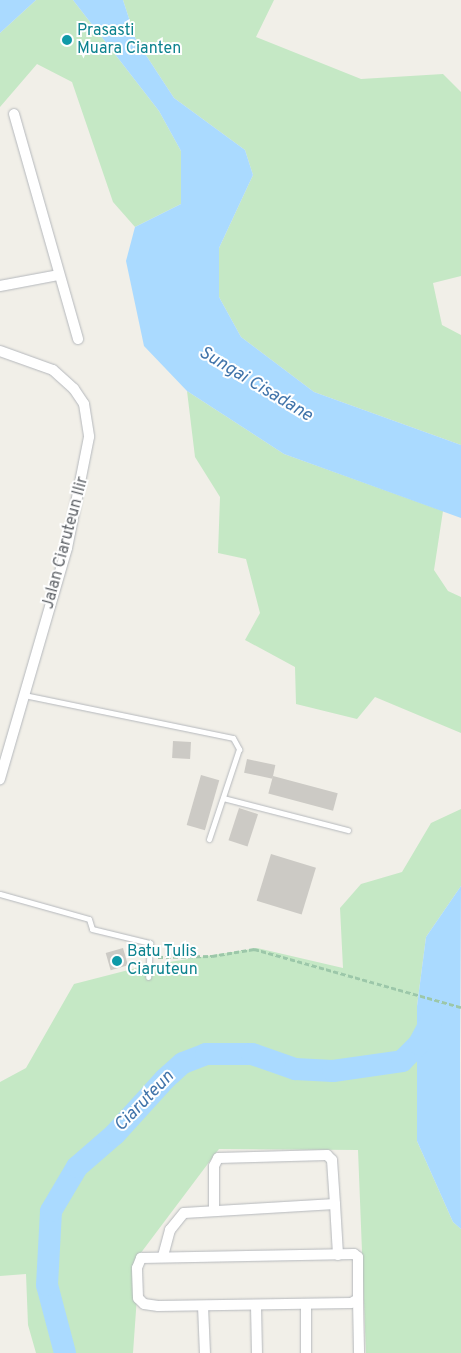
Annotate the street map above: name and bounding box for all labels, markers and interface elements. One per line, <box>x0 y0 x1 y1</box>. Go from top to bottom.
place label: Prasasti Muara Cianten <box>77 21 181 59</box>
marker: Prasasti Muara Cianten <box>61 34 73 46</box>
water label: Sungai Cisadane <box>194 343 316 427</box>
street label: Jalan Ciaruteun Ilir <box>39 475 93 611</box>
place label: Batu Tulis Ciaruteun <box>127 942 198 980</box>
marker: Batu Tulis Ciaruteun <box>111 955 123 967</box>
water label: Ciaruteun <box>111 1067 179 1137</box>

